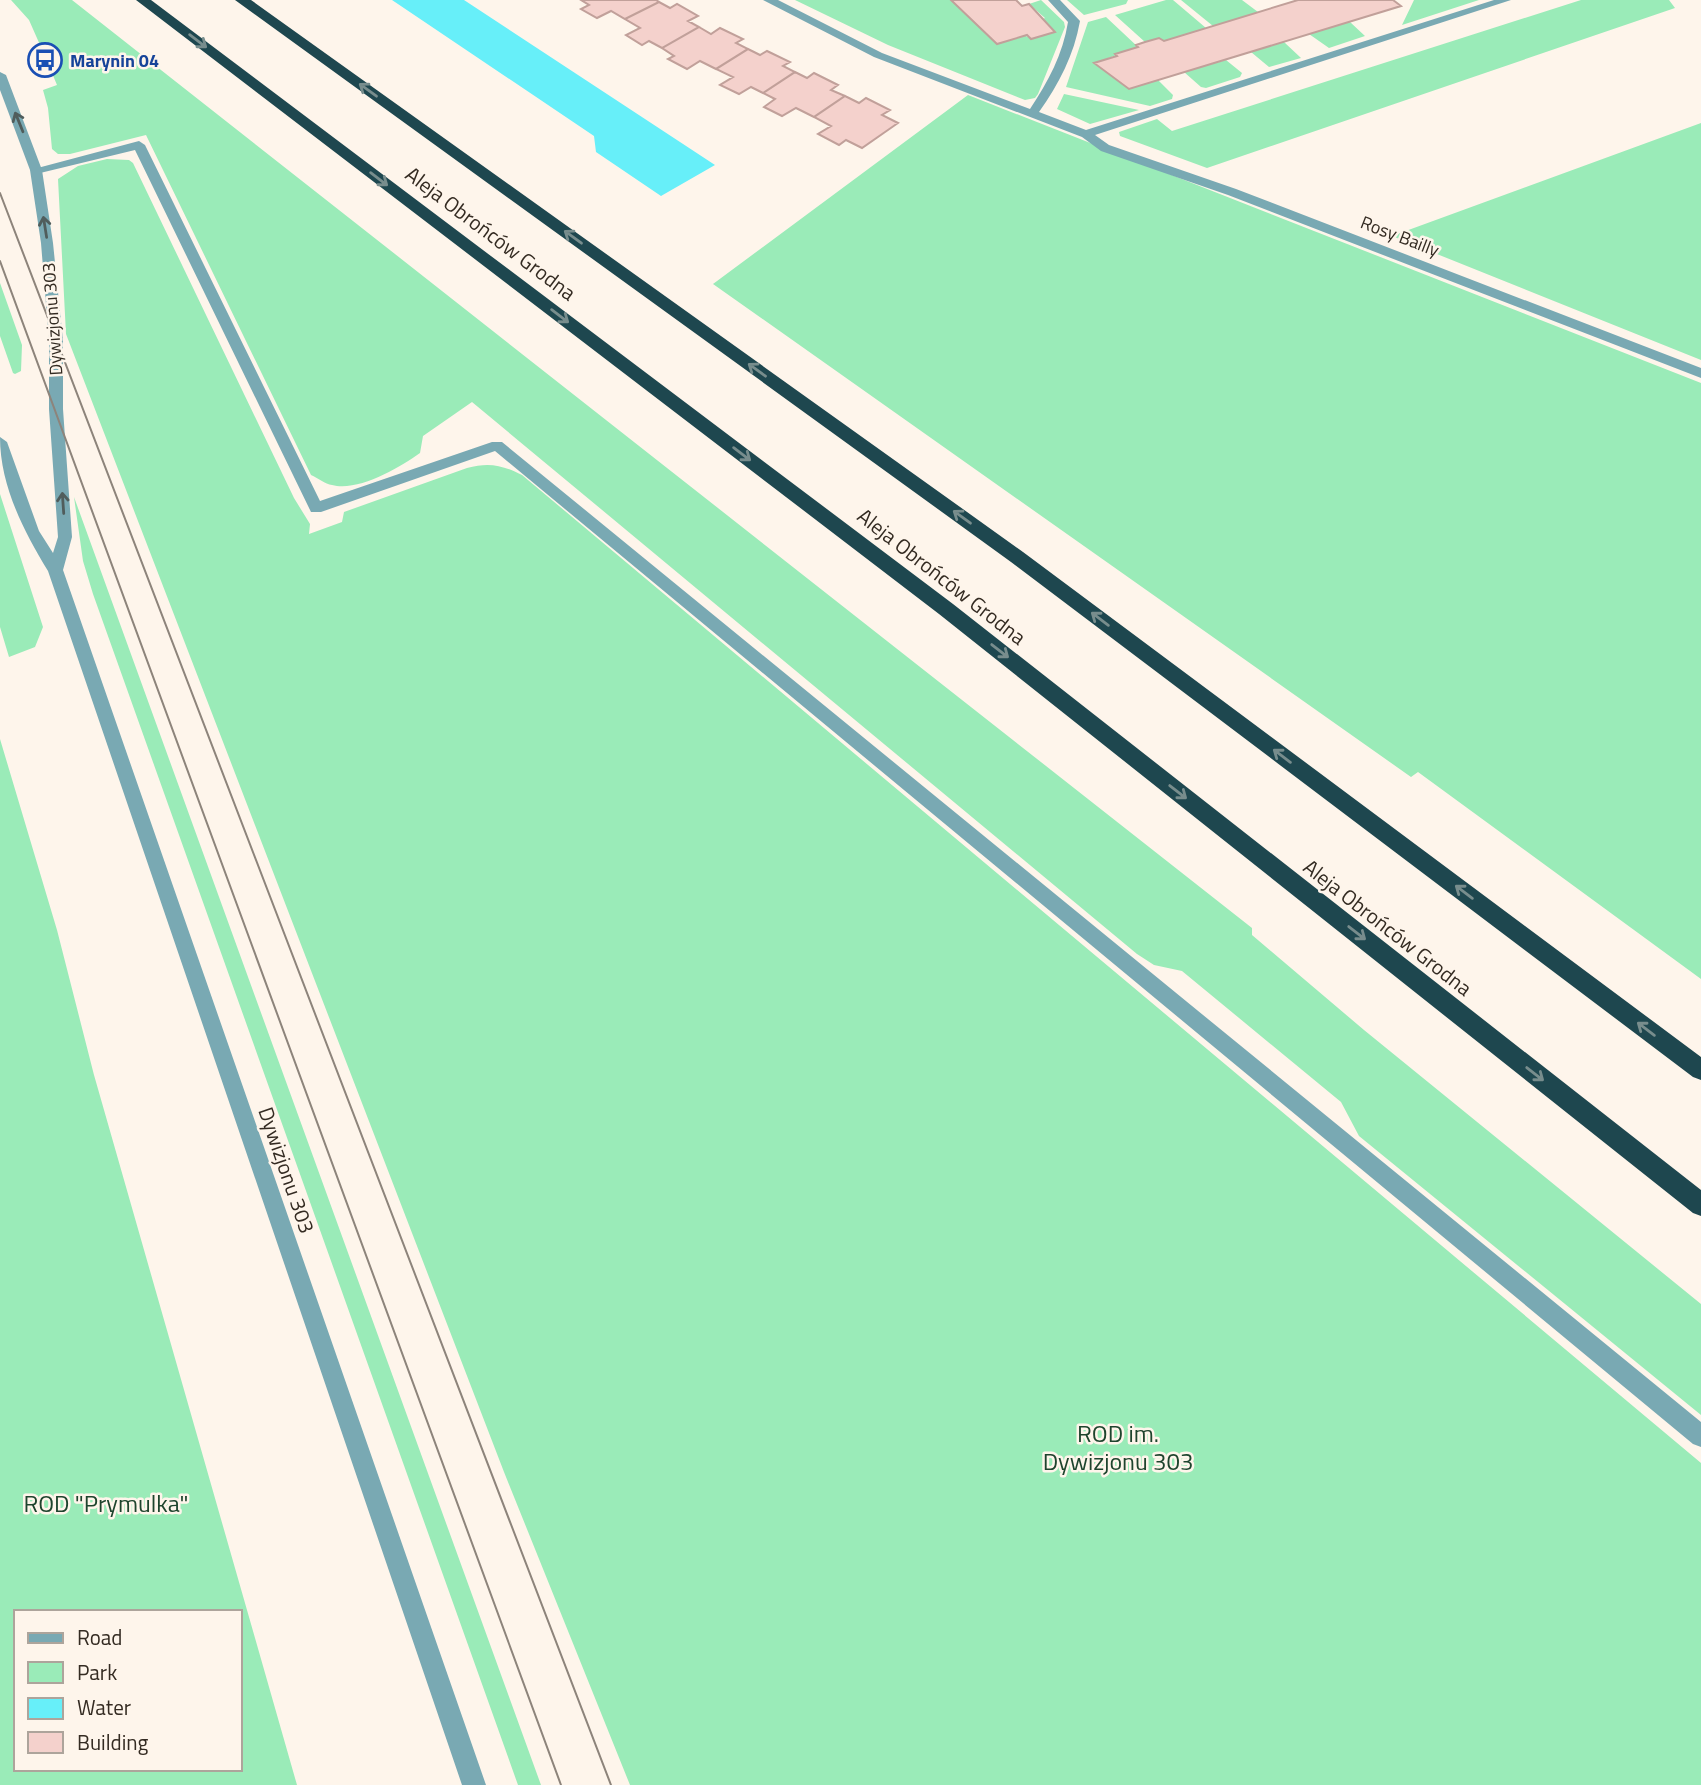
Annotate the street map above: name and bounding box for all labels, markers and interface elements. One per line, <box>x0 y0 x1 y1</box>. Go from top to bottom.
one-way arrow <box>188 34 207 49</box>
bus stop icon: Marynin 04 <box>26 41 64 79</box>
place label: Marynin 04 <box>70 47 159 74</box>
one-way arrow <box>359 83 378 97</box>
one-way arrow <box>12 111 25 133</box>
street label: Aleja Obrońców Grodna <box>399 158 584 308</box>
one-way arrow <box>369 171 388 186</box>
street label: Rosy Bailly <box>1357 209 1444 263</box>
one-way arrow <box>38 216 51 239</box>
one-way arrow <box>563 230 582 245</box>
street label: Dywizjonu 303 <box>35 262 69 376</box>
one-way arrow <box>551 309 569 324</box>
one-way arrow <box>748 363 767 377</box>
one-way arrow <box>732 446 750 461</box>
one-way arrow <box>56 492 69 515</box>
street label: Aleja Obrońców Grodna <box>851 500 1034 653</box>
one-way arrow <box>953 510 972 524</box>
one-way arrow <box>1092 612 1110 627</box>
one-way arrow <box>990 643 1008 659</box>
one-way arrow <box>1273 749 1292 764</box>
one-way arrow <box>1169 784 1187 800</box>
street label: Aleja Obrońców Grodna <box>1297 851 1480 1004</box>
one-way arrow <box>1456 885 1474 900</box>
one-way arrow <box>1347 925 1365 941</box>
one-way arrow <box>1637 1022 1656 1037</box>
one-way arrow <box>1526 1066 1544 1082</box>
street label: Dywizjonu 303 <box>250 1102 324 1238</box>
park label: ROD im. Dywizjonu 303 <box>1043 1415 1193 1479</box>
park label: ROD "Prymulka" <box>23 1485 189 1521</box>
legend <box>14 1610 242 1771</box>
text: Road <box>77 1621 122 1653</box>
text: Park <box>77 1656 117 1688</box>
text: Water <box>77 1691 131 1723</box>
text: Building <box>77 1726 149 1758</box>

